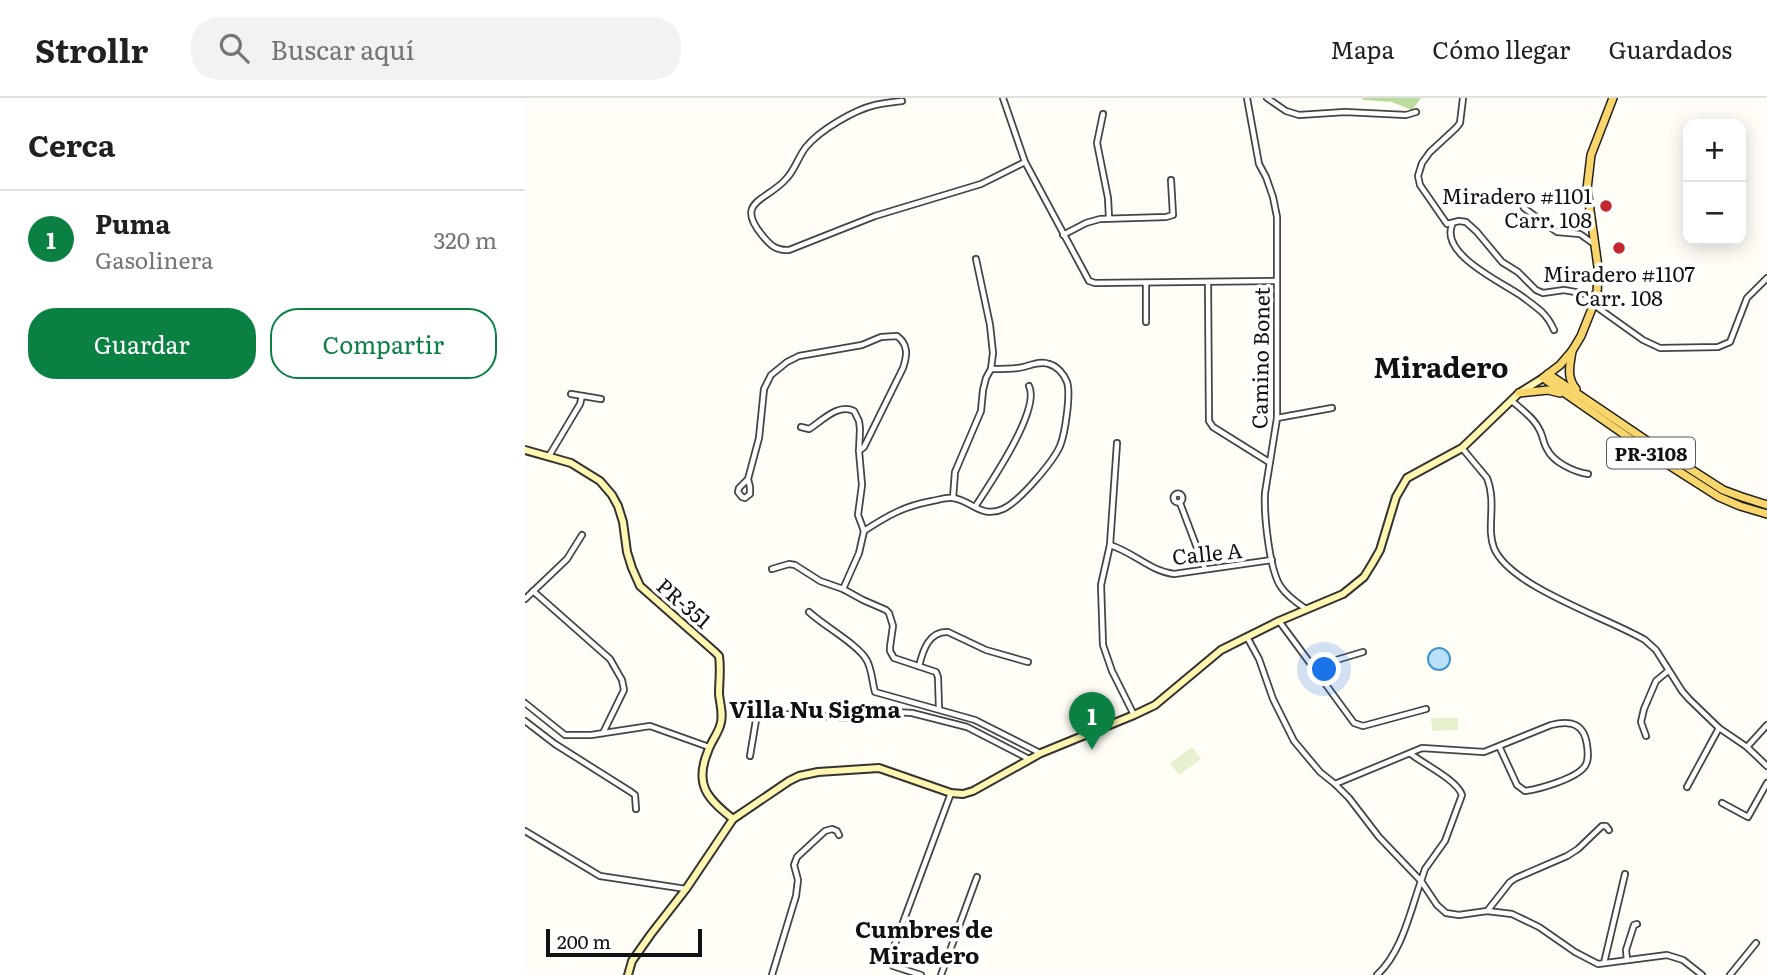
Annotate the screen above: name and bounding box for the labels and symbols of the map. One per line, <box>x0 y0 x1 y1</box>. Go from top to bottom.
place label: Miradero #1101 Carr. 108 <box>1442 179 1592 234</box>
marker: Miradero #1101 Carr. 108 <box>1598 198 1614 214</box>
marker: Miradero #1107 Carr. 108 <box>1611 240 1627 256</box>
place label: Miradero #1107 Carr. 108 <box>1543 257 1696 312</box>
street label: Camino Bonet <box>1242 286 1276 429</box>
district label: Miradero <box>1374 345 1508 387</box>
road number: PR-3108 <box>1607 438 1695 468</box>
street label: Calle A <box>1170 533 1244 571</box>
street label: PR-351 <box>651 569 719 635</box>
your location <box>1307 652 1341 686</box>
district label: Villa Nu Sigma <box>729 691 902 725</box>
pin: 1 <box>1069 692 1115 750</box>
district label: Cumbres de Miradero <box>855 911 993 971</box>
scale bar <box>546 926 702 958</box>

